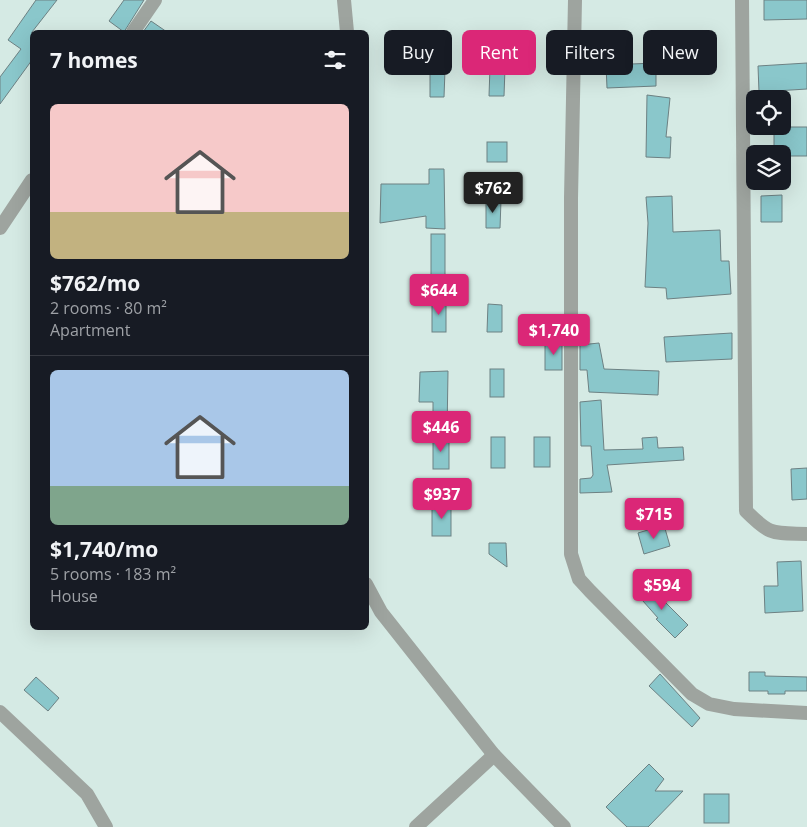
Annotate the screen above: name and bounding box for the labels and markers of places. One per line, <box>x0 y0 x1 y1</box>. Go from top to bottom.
pin: $762 <box>463 172 523 214</box>
pin: $644 <box>409 274 469 316</box>
pin: $1,740 <box>513 314 595 356</box>
pin: $446 <box>411 410 471 453</box>
pin: $937 <box>412 478 472 520</box>
pin: $715 <box>624 498 684 540</box>
pin: $594 <box>632 568 692 611</box>

